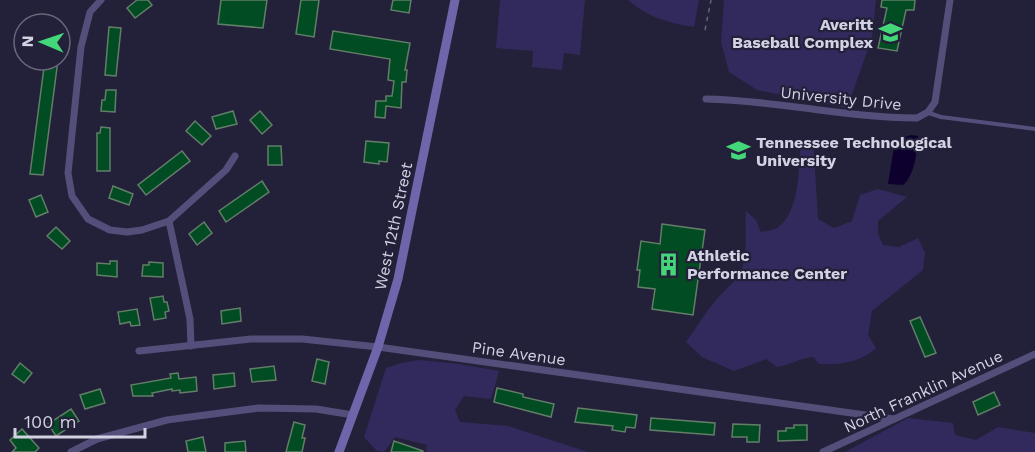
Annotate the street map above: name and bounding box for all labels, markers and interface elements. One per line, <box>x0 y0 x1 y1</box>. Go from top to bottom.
north arrow <box>12 12 72 72</box>
place label: Averitt Baseball Complex <box>732 15 874 52</box>
school or university icon: Averitt Baseball Complex <box>878 20 904 46</box>
text: N <box>18 35 37 48</box>
street label: University Drive <box>779 83 902 114</box>
place label: Tennessee Technological University <box>756 133 953 170</box>
school or university icon: Tennessee Technological University <box>725 138 751 164</box>
street label: West 12th Street <box>371 160 416 292</box>
place label: Athletic Performance Center <box>687 246 847 283</box>
building icon: Athletic Performance Center <box>656 251 682 277</box>
street label: Pine Avenue <box>471 338 567 369</box>
street label: North Franklin Avenue <box>841 346 1006 437</box>
scale bar <box>15 401 146 439</box>
text: 100 m <box>24 411 77 432</box>

